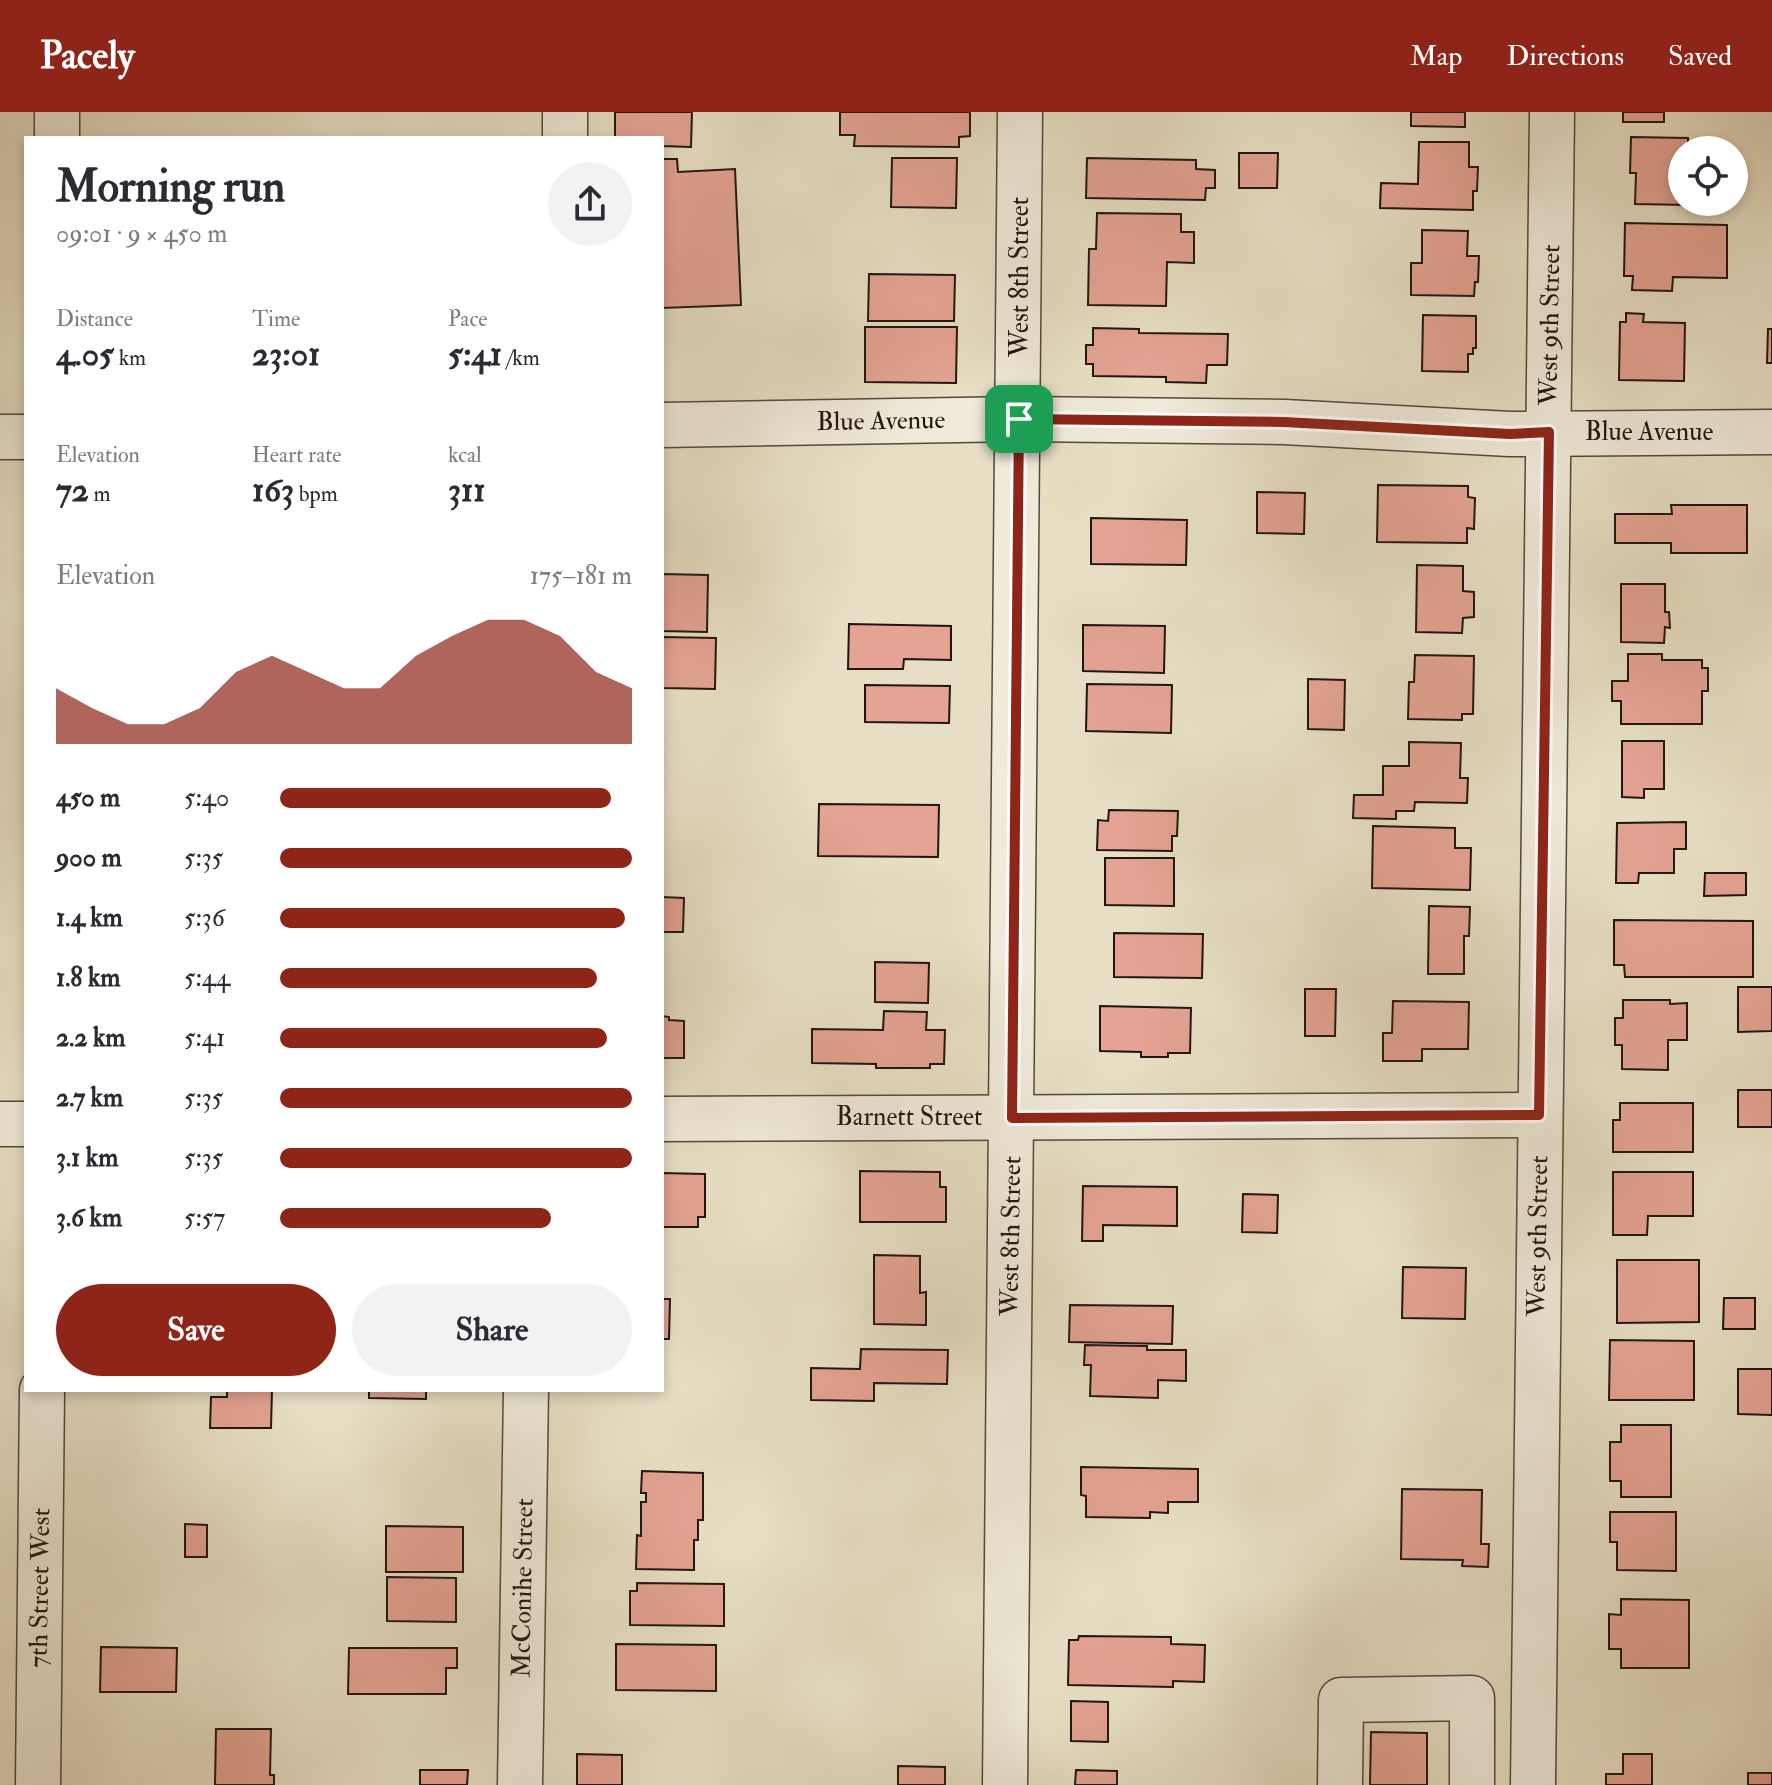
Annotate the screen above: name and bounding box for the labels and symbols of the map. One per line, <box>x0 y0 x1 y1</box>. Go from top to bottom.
street label: West 8th Street <box>1004 197 1036 358</box>
street label: West 9th Street <box>1533 244 1567 407</box>
pin <box>985 385 1053 453</box>
street label: Blue Avenue <box>816 404 946 438</box>
street label: Blue Avenue <box>1585 416 1713 448</box>
street label: Barnett Street <box>836 1101 982 1133</box>
street label: West 9th Street <box>1521 1155 1555 1318</box>
street label: West 8th Street <box>994 1156 1028 1317</box>
street label: McConihe Street <box>505 1498 541 1678</box>
street label: 7th Street West <box>23 1508 57 1668</box>

